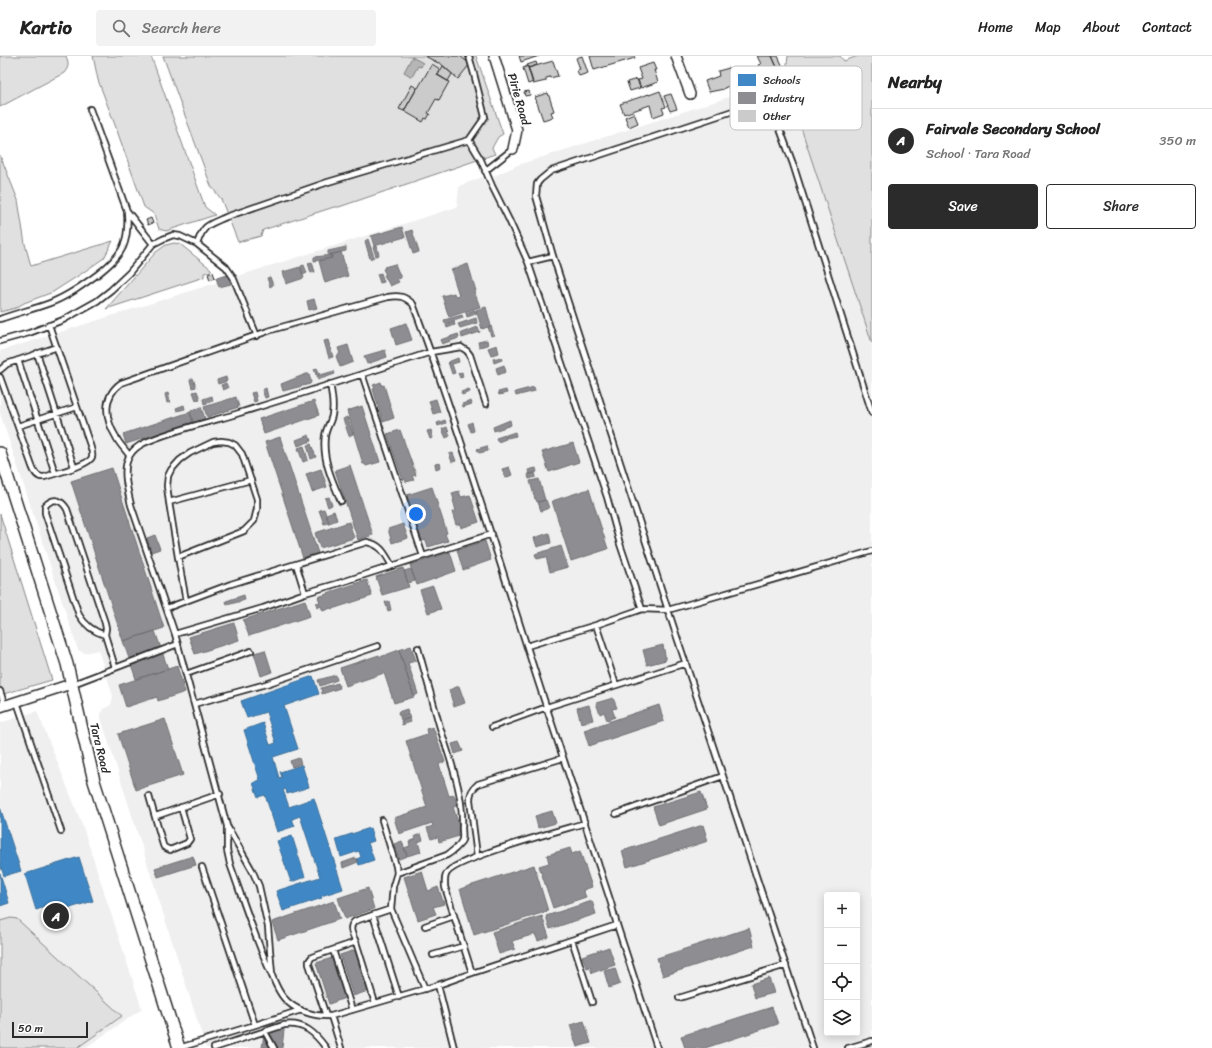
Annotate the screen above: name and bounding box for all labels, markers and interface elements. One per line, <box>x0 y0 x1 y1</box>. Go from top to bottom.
search box <box>96 10 376 46</box>
text: Kartio <box>20 11 72 44</box>
text: Search here <box>142 15 221 41</box>
text: Home <box>978 15 1013 40</box>
text: Map <box>1035 15 1061 40</box>
text: About <box>1083 15 1120 40</box>
text: Contact <box>1142 15 1192 40</box>
icon: search <box>110 17 132 39</box>
legend <box>730 66 862 130</box>
text: Nearby <box>888 67 942 97</box>
street label: Pirie Road <box>501 70 537 129</box>
text: Schools <box>763 71 801 90</box>
text: Industry <box>762 89 805 108</box>
text: Other <box>763 107 791 126</box>
text: Fairvale Secondary School <box>926 116 1100 142</box>
text: A <box>897 129 905 152</box>
text: 350 m <box>1159 129 1196 152</box>
text: School · Tara Road <box>926 142 1030 165</box>
button: Save <box>888 184 1038 229</box>
button: Share <box>1046 184 1196 229</box>
your location <box>406 504 426 524</box>
street label: Tara Road <box>83 720 117 776</box>
map controls <box>824 892 860 1036</box>
button: + <box>824 892 860 928</box>
pin: A <box>43 901 69 931</box>
button: − <box>824 928 860 964</box>
button: locate <box>824 964 860 1000</box>
button: layers <box>824 1000 860 1036</box>
text: 50 m <box>18 1019 43 1038</box>
scale bar <box>12 1020 88 1039</box>

